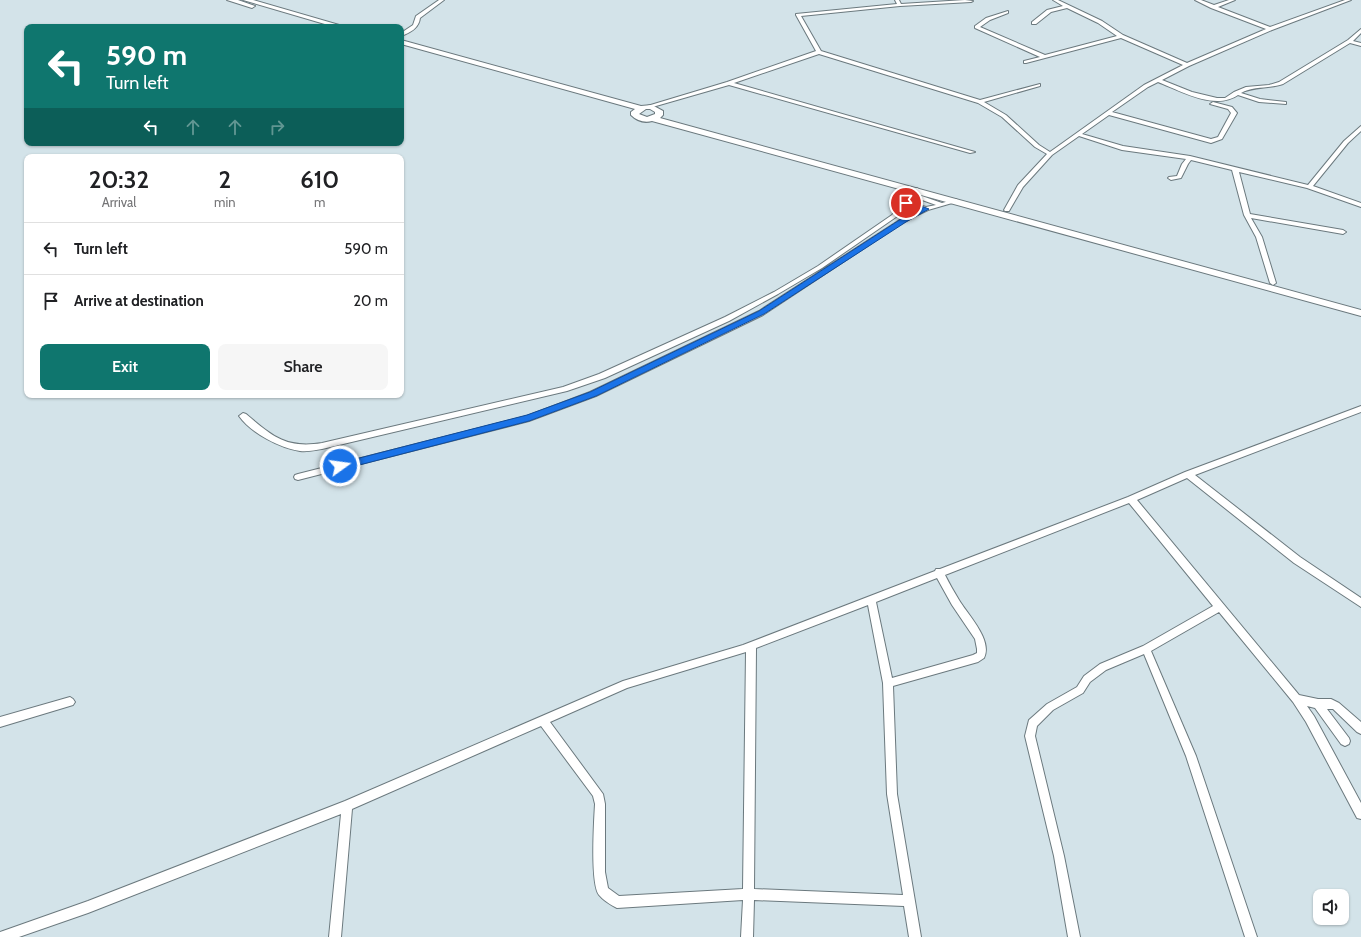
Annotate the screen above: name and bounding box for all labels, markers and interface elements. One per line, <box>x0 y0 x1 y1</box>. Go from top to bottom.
text: 590 m <box>106 38 187 72</box>
icon: left <box>40 40 92 92</box>
text: Turn left <box>106 72 169 94</box>
icon: left <box>140 116 162 138</box>
icon: ahead <box>182 116 204 138</box>
icon: ahead <box>224 116 246 138</box>
icon: right <box>266 116 288 138</box>
text: 20:32 <box>89 165 149 194</box>
text: 2 <box>218 165 231 194</box>
text: 610 <box>300 165 339 194</box>
pin <box>889 186 923 220</box>
icon: arrive <box>895 192 917 214</box>
text: Arrival <box>102 194 136 210</box>
text: min <box>214 194 235 210</box>
text: m <box>314 194 325 210</box>
icon: left <box>40 238 62 260</box>
text: Turn left <box>74 240 128 258</box>
text: 590 m <box>344 240 388 258</box>
icon: arrive <box>40 290 62 312</box>
text: Arrive at destination <box>74 292 204 310</box>
text: 20 m <box>353 292 388 310</box>
button: Exit <box>40 344 210 390</box>
button: Share <box>218 344 388 390</box>
position arrow <box>319 445 361 487</box>
map controls <box>1313 889 1349 925</box>
button: sound <box>1313 889 1349 925</box>

